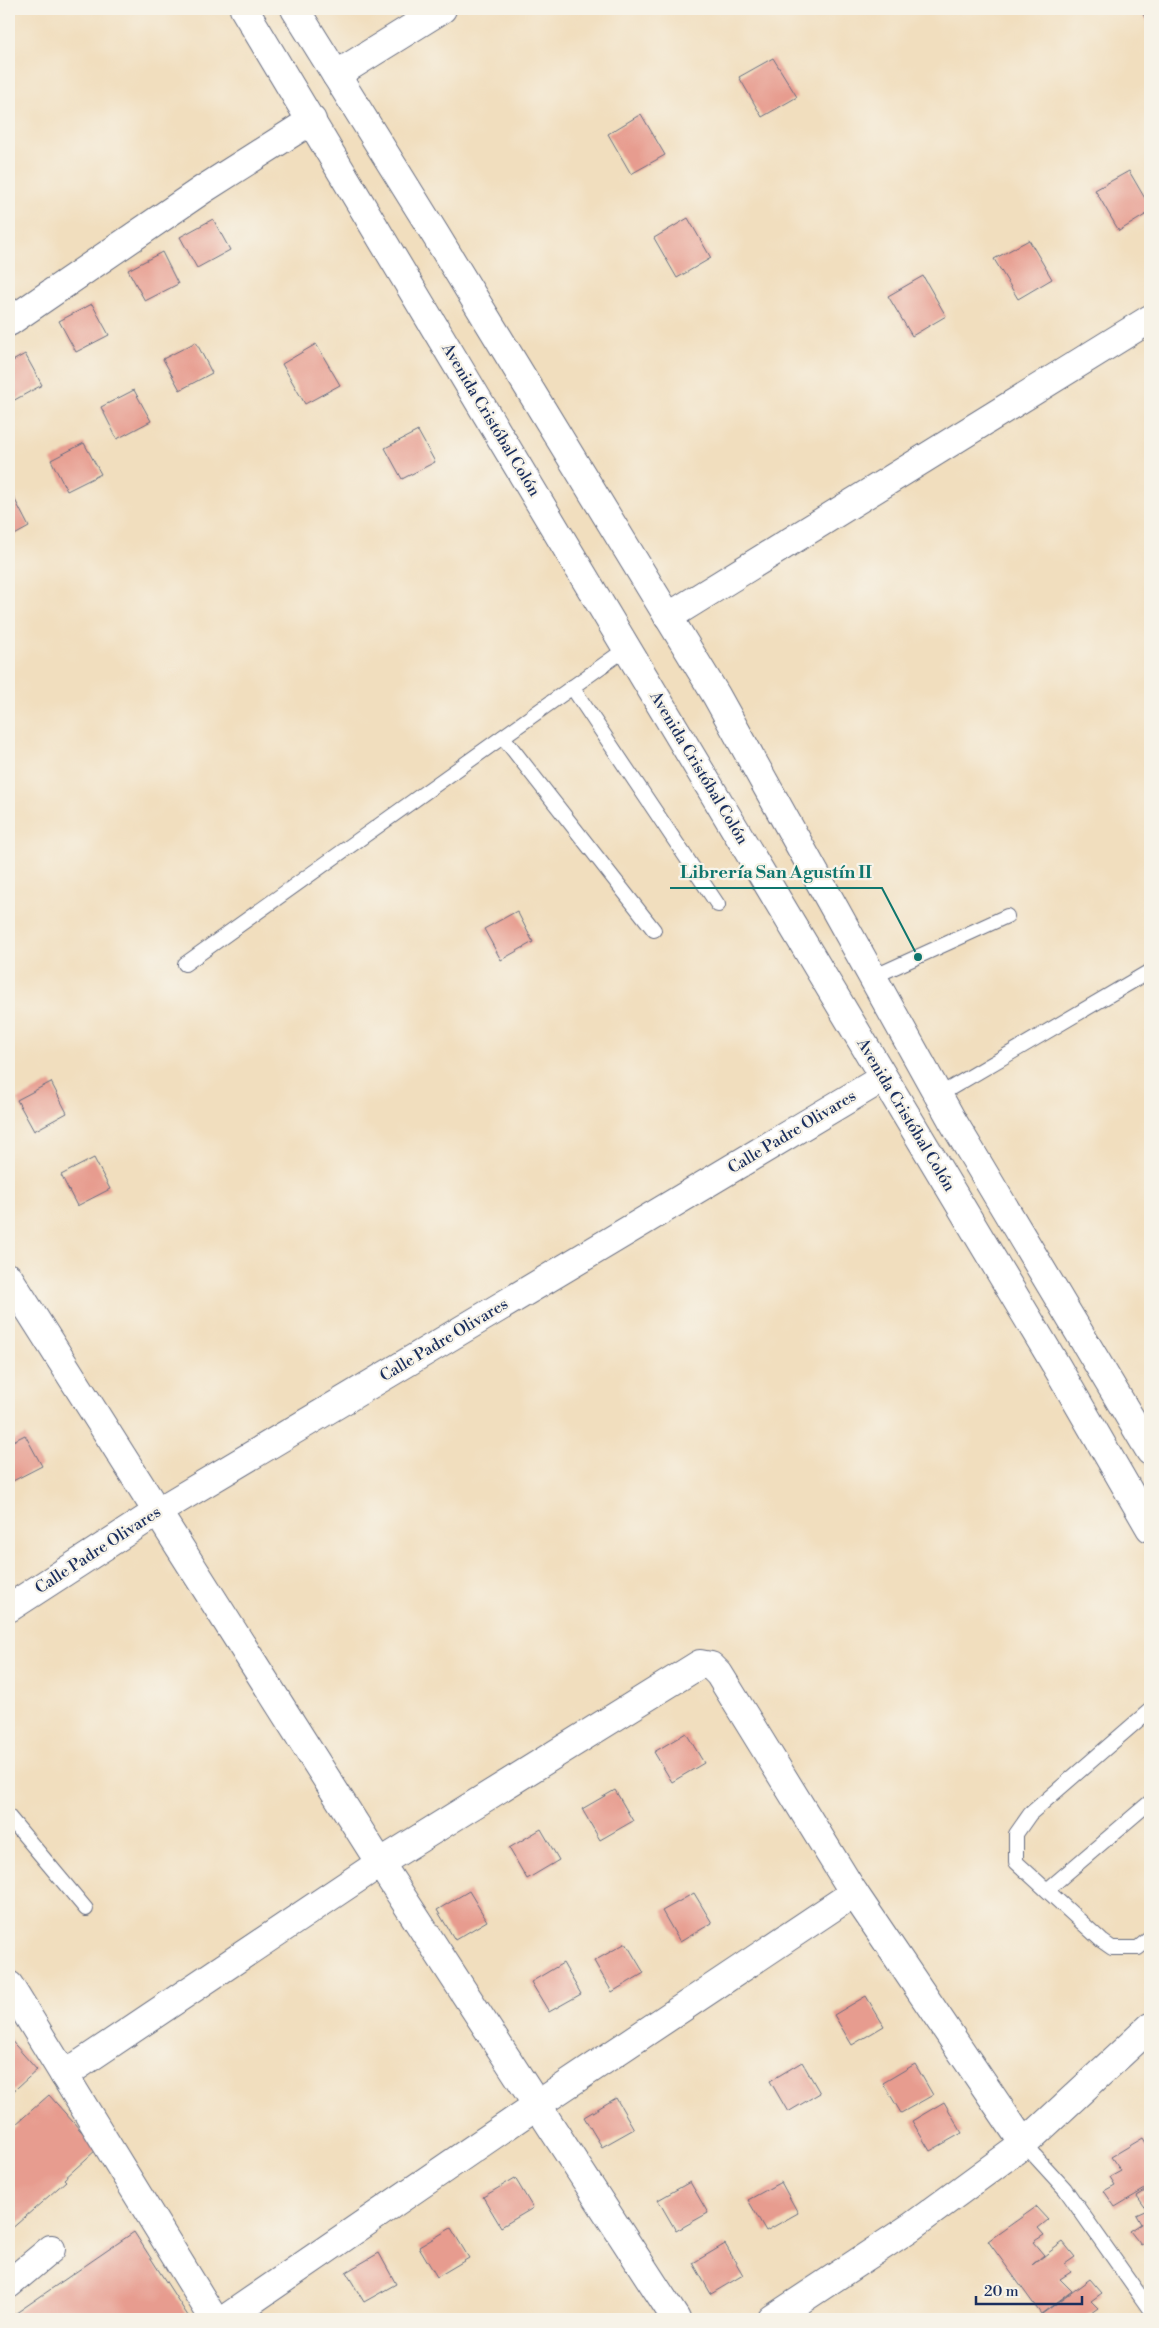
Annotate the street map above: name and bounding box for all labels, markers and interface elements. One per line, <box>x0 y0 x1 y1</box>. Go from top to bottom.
street label: Avenida Cristóbal Colón <box>437 339 545 501</box>
street label: Avenida Cristóbal Colón <box>645 687 753 849</box>
callout: Librería San Agustín II <box>670 855 882 888</box>
text: Librería San Agustín II <box>680 861 872 884</box>
street label: Avenida Cristóbal Colón <box>852 1034 960 1196</box>
street label: Calle Padre Olivares <box>724 1086 860 1178</box>
street label: Calle Padre Olivares <box>376 1294 512 1386</box>
street label: Calle Padre Olivares <box>31 1502 165 1598</box>
scale bar <box>976 2273 1083 2305</box>
text: 20 m <box>984 2282 1019 2301</box>

